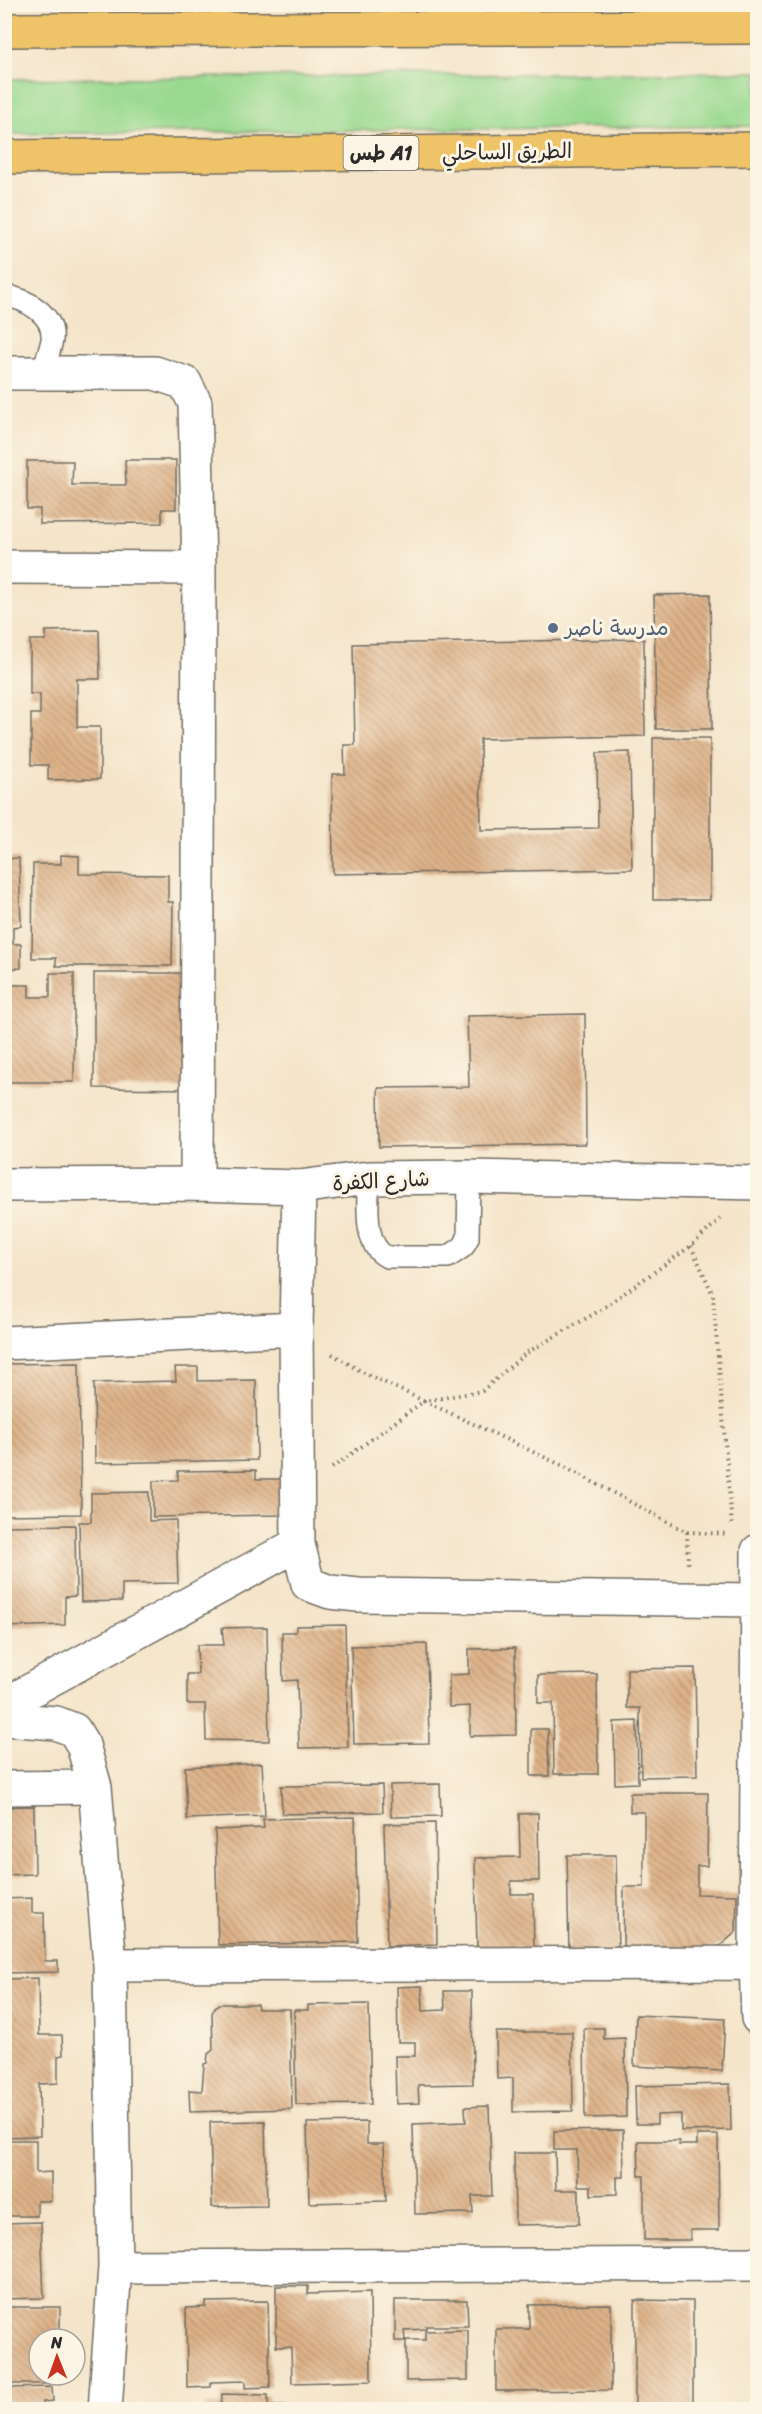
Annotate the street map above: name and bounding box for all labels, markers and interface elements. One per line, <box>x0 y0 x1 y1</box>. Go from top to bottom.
street label: الطريق الساحلي <box>442 132 572 172</box>
road number: طس A1 <box>344 136 418 170</box>
place label: مدرسة ناصر <box>563 609 669 647</box>
marker: مدرسة ناصر <box>546 621 560 635</box>
street label: شارع الكفرة <box>331 1159 431 1203</box>
north arrow <box>27 2327 87 2387</box>
text: N <box>50 2328 63 2357</box>

